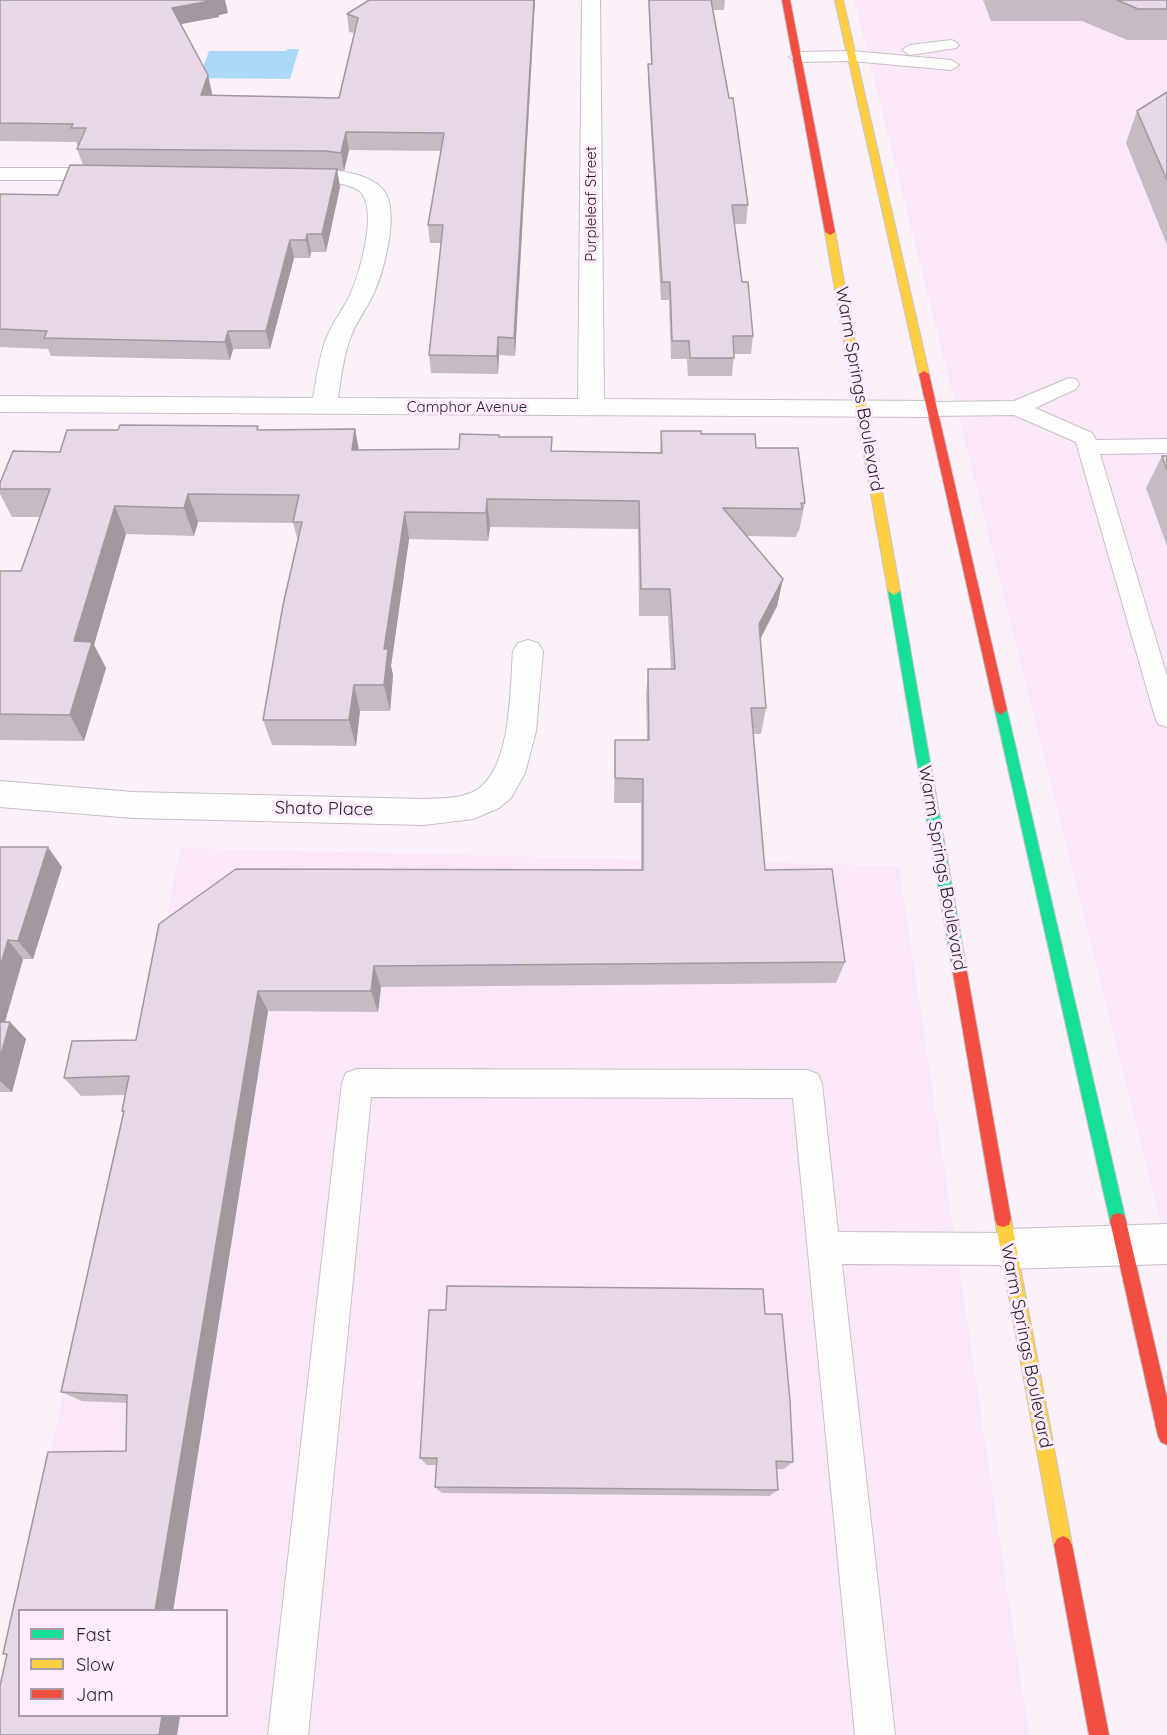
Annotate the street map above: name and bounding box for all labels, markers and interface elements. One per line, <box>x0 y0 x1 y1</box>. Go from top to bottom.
street label: Purpleleaf Street <box>582 146 600 262</box>
street label: Warm Springs Boulevard <box>830 285 888 493</box>
street label: Camphor Avenue <box>407 398 527 416</box>
street label: Warm Springs Boulevard <box>913 764 971 972</box>
street label: Shato Place <box>275 797 373 821</box>
street label: Warm Springs Boulevard <box>996 1242 1056 1450</box>
legend <box>18 1609 228 1717</box>
text: Fast <box>76 1623 111 1646</box>
text: Slow <box>76 1653 114 1676</box>
text: Jam <box>76 1683 114 1706</box>

